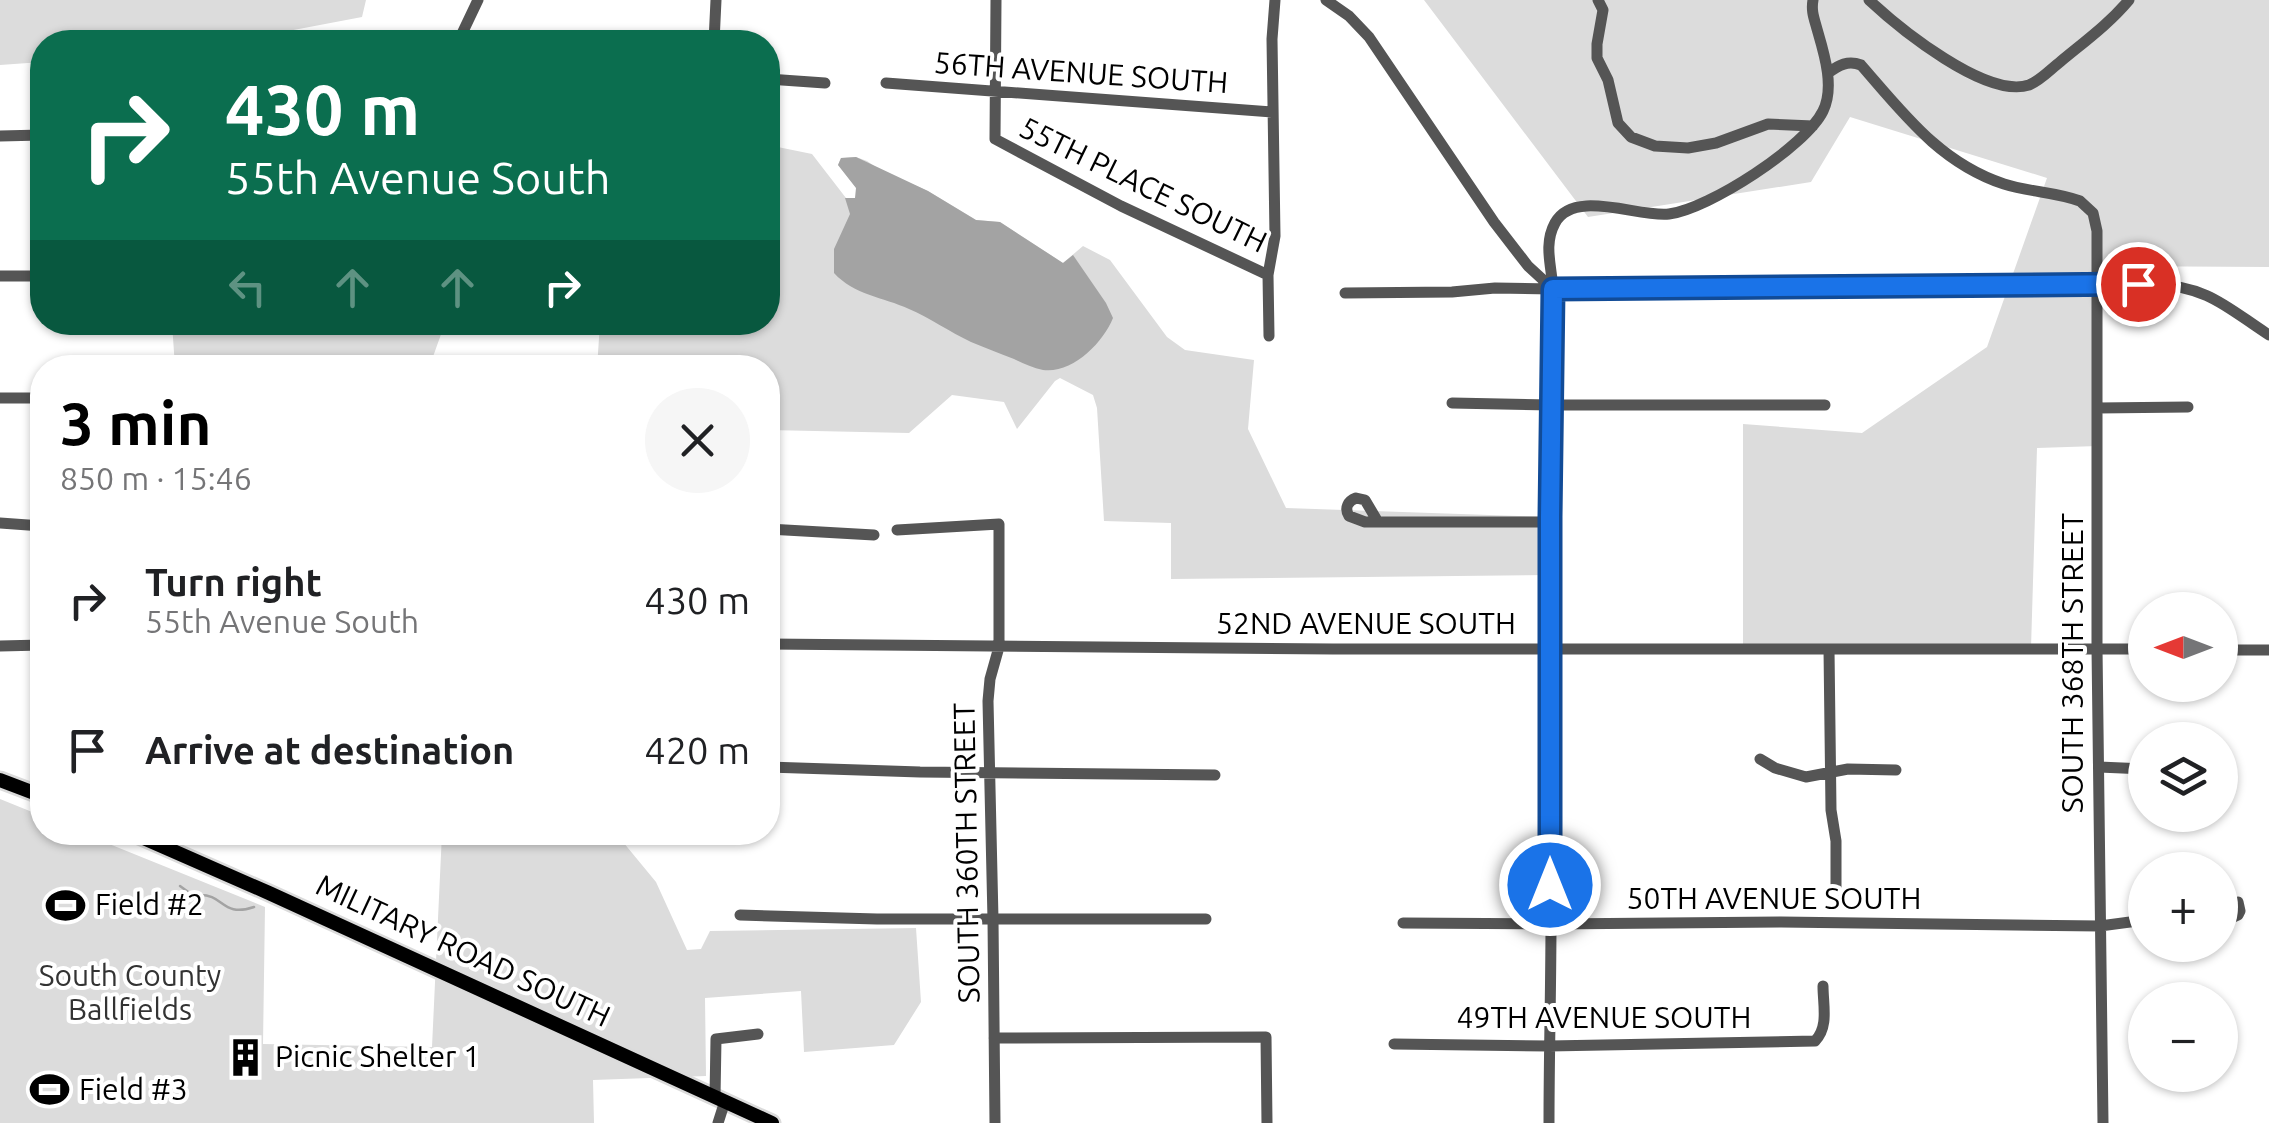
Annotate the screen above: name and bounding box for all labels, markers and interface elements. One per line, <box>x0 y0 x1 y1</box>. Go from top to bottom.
street label: 56TH AVENUE SOUTH <box>933 45 1229 99</box>
icon: right <box>60 70 190 200</box>
text: 430 m <box>225 70 420 148</box>
street label: 55TH PLACE SOUTH <box>1014 109 1273 259</box>
text: 55th Avenue South <box>225 152 610 203</box>
pin <box>2096 242 2181 327</box>
icon: arrive <box>2111 257 2166 312</box>
icon: left <box>220 260 275 315</box>
icon: ahead <box>325 260 380 315</box>
icon: ahead <box>430 260 485 315</box>
icon: right <box>535 260 590 315</box>
button: close <box>645 388 750 493</box>
text: 3 min <box>60 389 212 456</box>
text: 850 m · 15:46 <box>60 460 252 496</box>
street label: SOUTH 368TH STREET <box>2055 512 2089 813</box>
text: Turn right <box>145 561 322 603</box>
icon: right <box>60 573 115 628</box>
text: 430 m <box>644 579 750 621</box>
north arrow <box>2128 592 2238 702</box>
map controls <box>2128 592 2238 1092</box>
text: 55th Avenue South <box>145 603 419 639</box>
street label: 52ND AVENUE SOUTH <box>1216 606 1516 640</box>
street label: SOUTH 360TH STREET <box>946 702 986 1004</box>
button: layers <box>2128 722 2238 832</box>
icon: arrive <box>60 723 115 778</box>
text: Arrive at destination <box>145 729 514 771</box>
text: 420 m <box>644 729 750 771</box>
position arrow <box>1498 833 1602 937</box>
button: + <box>2128 852 2238 962</box>
street label: MILITARY ROAD SOUTH <box>311 867 616 1033</box>
street label: 50TH AVENUE SOUTH <box>1627 881 1921 915</box>
sports icon: Field #2 <box>44 884 86 926</box>
place label: Field #2 <box>95 887 204 921</box>
park label: South County Ballfields <box>39 958 221 1026</box>
button: − <box>2128 982 2238 1092</box>
street label: 49TH AVENUE SOUTH <box>1457 1000 1751 1034</box>
building icon: Picnic Shelter 1 <box>224 1036 266 1078</box>
place label: Picnic Shelter 1 <box>275 1039 480 1073</box>
sports icon: Field #3 <box>28 1069 70 1111</box>
place label: Field #3 <box>79 1072 188 1106</box>

